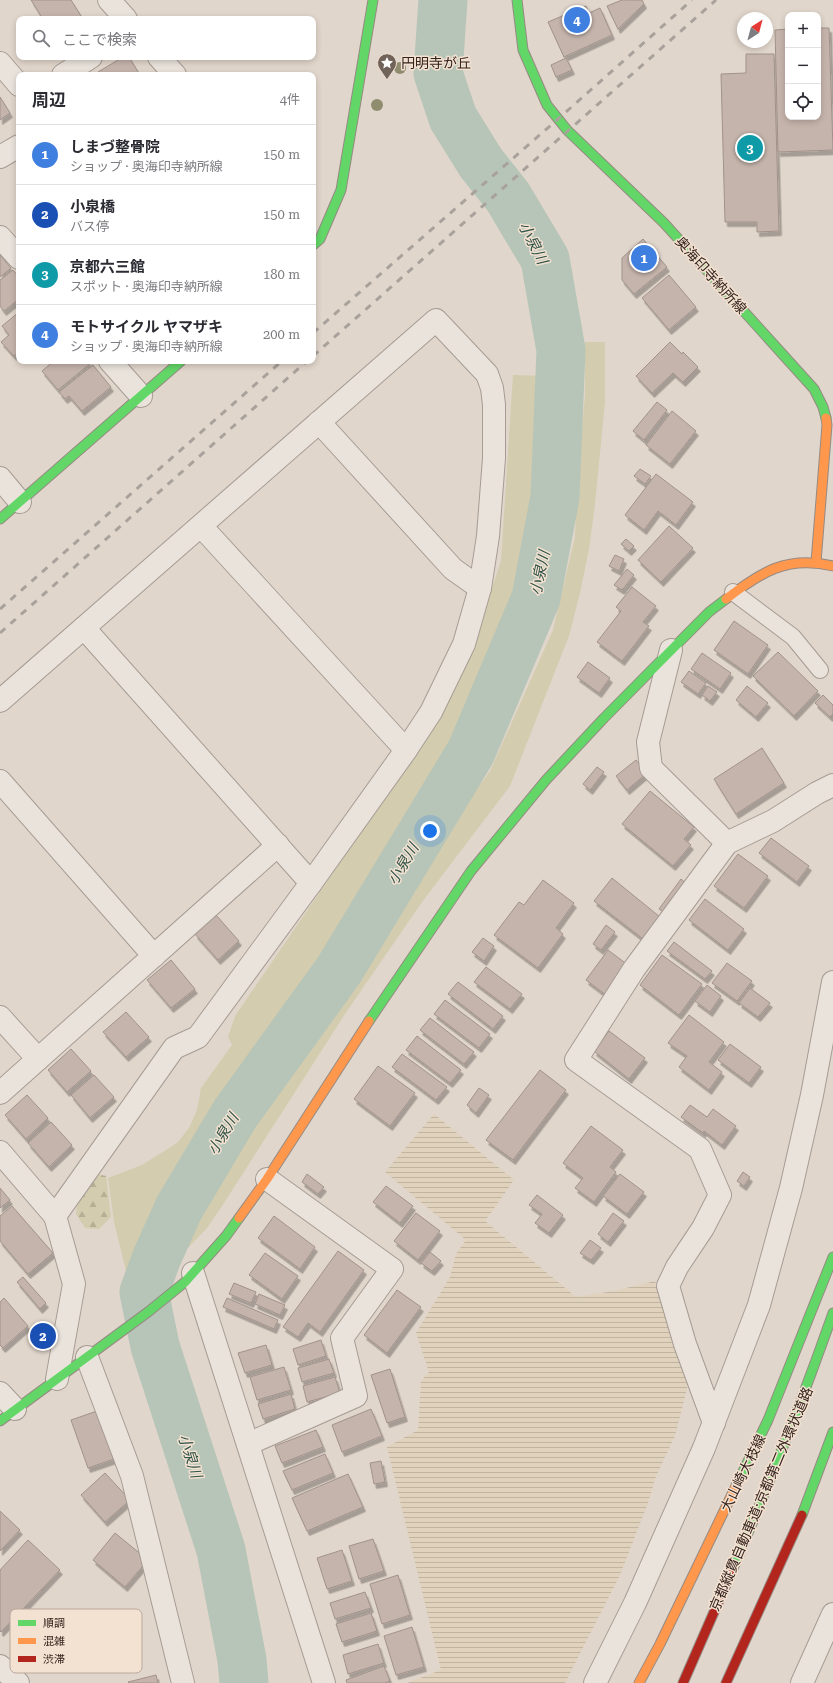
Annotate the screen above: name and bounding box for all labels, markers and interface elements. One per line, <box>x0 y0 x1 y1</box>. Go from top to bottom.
pin: 4 <box>564 5 590 35</box>
north arrow <box>737 12 773 48</box>
map controls <box>785 12 821 120</box>
button: + <box>785 12 821 48</box>
search box <box>16 16 316 60</box>
icon: search <box>30 27 52 49</box>
text: ここで検索 <box>62 31 137 49</box>
button: − <box>785 48 821 84</box>
place icon: 円明寺が丘 <box>376 52 398 80</box>
place label: 円明寺が丘 <box>401 55 471 71</box>
button: locate <box>785 84 821 120</box>
text: 周辺 <box>32 90 66 110</box>
text: 4件 <box>280 92 300 107</box>
pin: 3 <box>737 133 763 163</box>
text: しまづ整骨院 <box>70 138 160 156</box>
text: 1 <box>41 147 49 162</box>
text: 150 m <box>263 147 300 162</box>
text: ショップ · 奥海印寺納所線 <box>70 159 223 174</box>
text: 小泉橋 <box>70 198 115 216</box>
text: 2 <box>41 207 49 222</box>
text: 150 m <box>263 207 300 222</box>
text: バス停 <box>70 219 109 234</box>
water label: 小泉川 <box>515 219 552 269</box>
street label: 奥海印寺納所線 <box>672 233 750 317</box>
pin: 1 <box>631 243 657 273</box>
text: 京都六三館 <box>70 258 145 276</box>
text: 3 <box>41 267 49 282</box>
text: 180 m <box>263 267 300 282</box>
text: スポット · 奥海印寺納所線 <box>70 279 223 294</box>
text: モトサイクル ヤマザキ <box>70 318 223 336</box>
text: 4 <box>41 327 49 342</box>
text: 200 m <box>263 327 300 342</box>
text: ショップ · 奥海印寺納所線 <box>70 339 223 354</box>
water label: 小泉川 <box>527 547 554 597</box>
your location <box>420 821 440 841</box>
water label: 小泉川 <box>384 838 423 888</box>
water label: 小泉川 <box>204 1108 243 1158</box>
pin: 2 <box>30 1321 56 1351</box>
street label: 京都縦貫自動車道;京都第二外環状道路 <box>706 1385 816 1613</box>
water label: 小泉川 <box>174 1432 206 1482</box>
street label: 大山崎大枝線 <box>717 1432 769 1514</box>
legend <box>10 1609 142 1673</box>
text: 順調 <box>43 1617 65 1630</box>
text: 混雑 <box>43 1635 65 1648</box>
text: 渋滞 <box>43 1653 65 1666</box>

